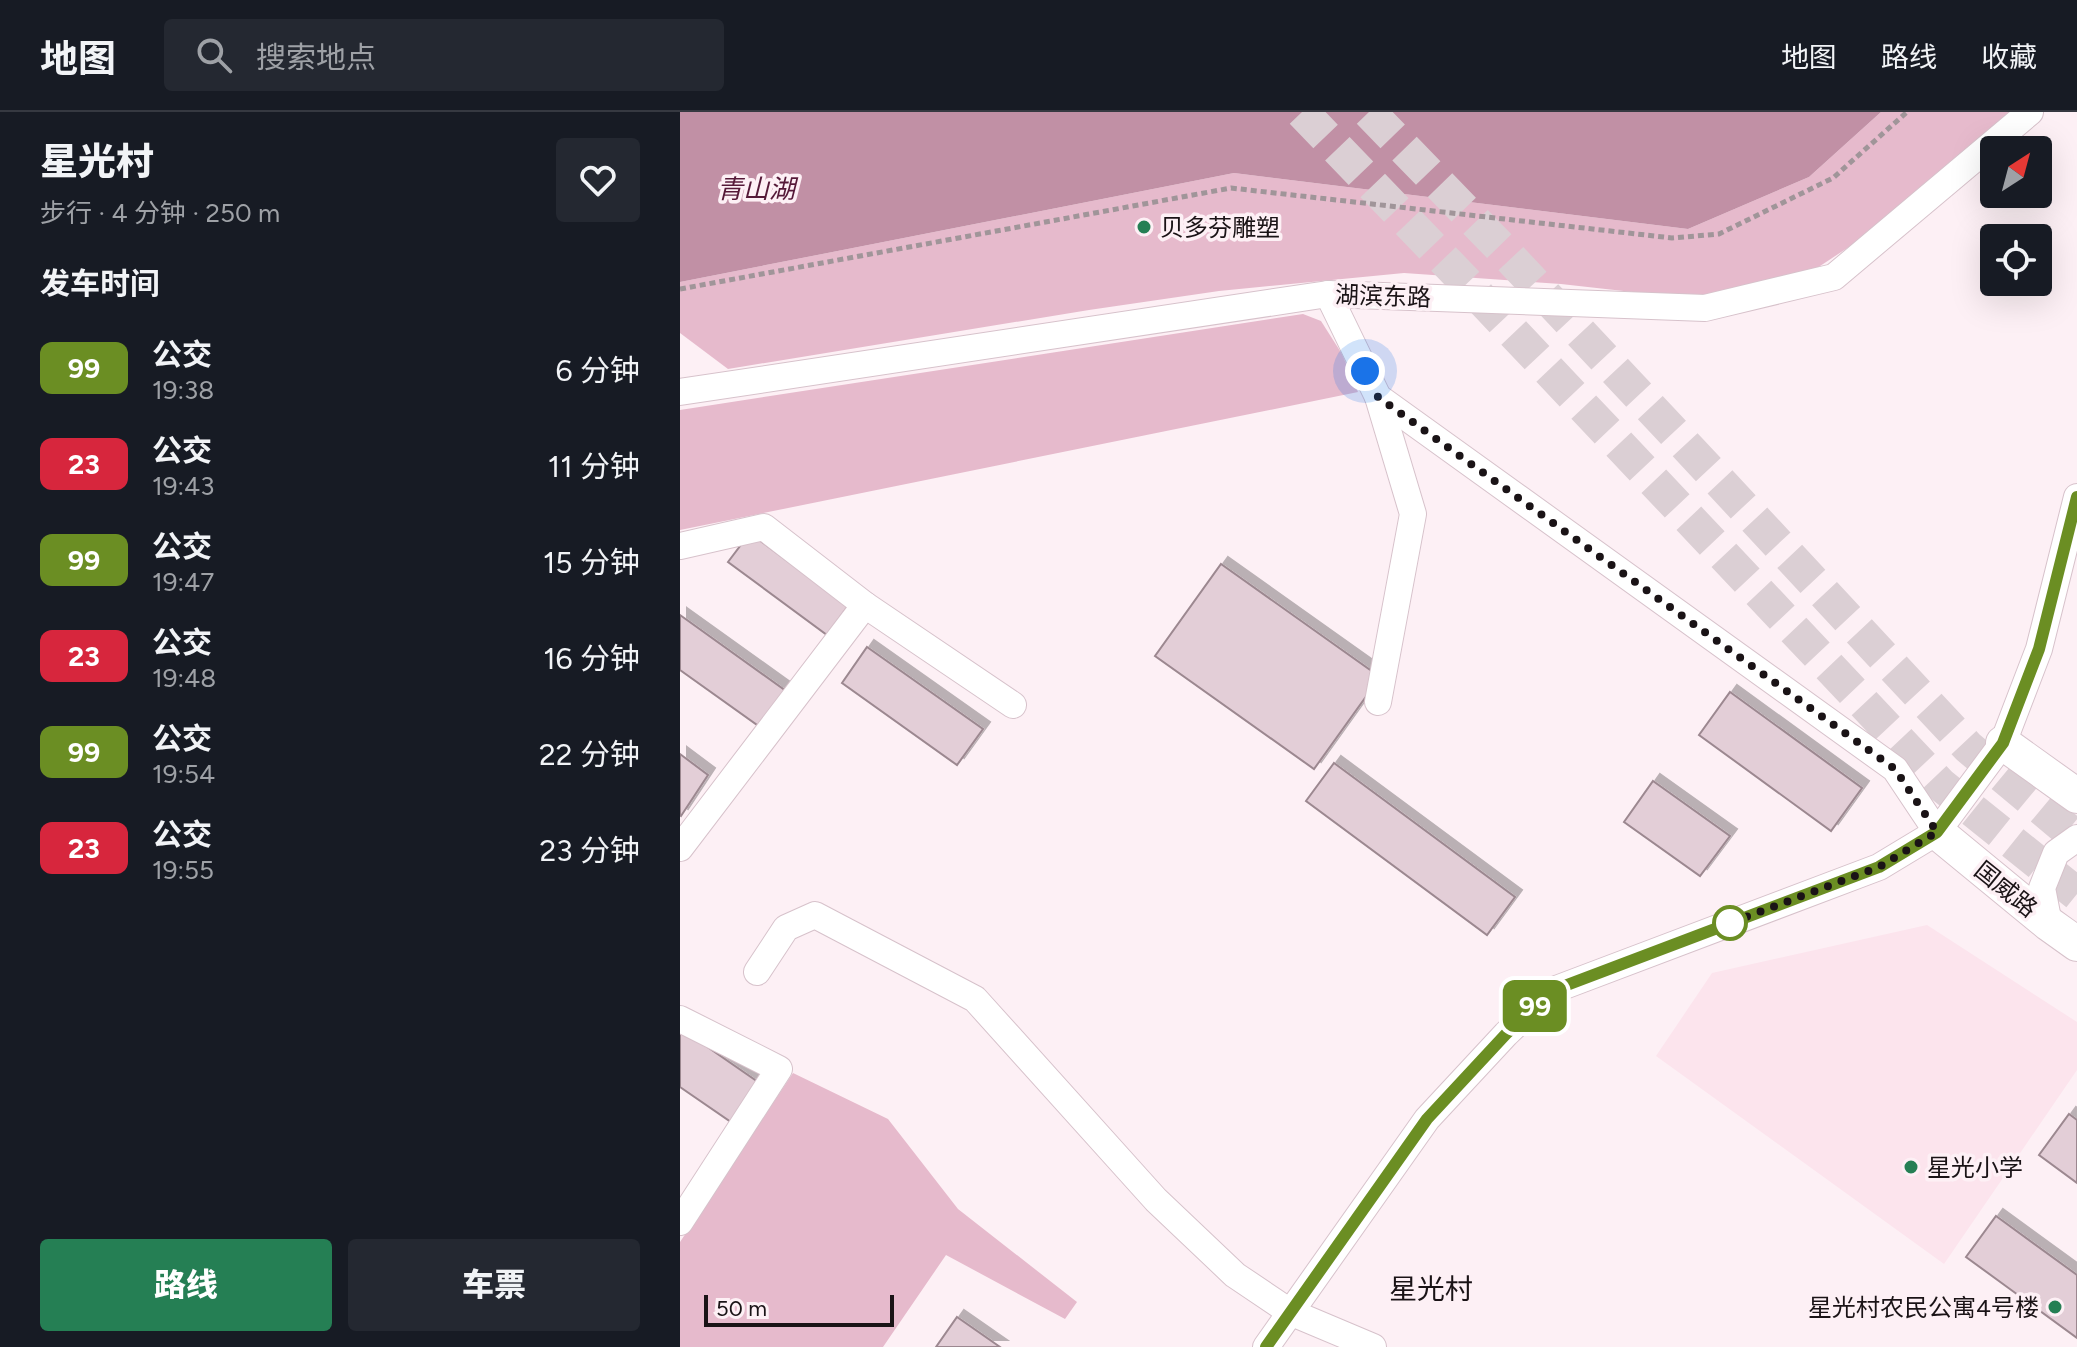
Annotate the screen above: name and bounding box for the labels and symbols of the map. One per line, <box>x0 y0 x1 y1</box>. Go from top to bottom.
north arrow <box>1980 136 2052 208</box>
water label: 青山湖 <box>717 173 799 205</box>
place label: 贝多芬雕塑 <box>1160 213 1280 242</box>
marker: 贝多芬雕塑 <box>1135 218 1153 236</box>
street label: 湖滨东路 <box>1335 280 1431 312</box>
your location <box>1345 351 1385 391</box>
street label: 国威路 <box>1969 855 2043 923</box>
unlabelled marker <box>1713 906 1747 940</box>
line badge: 99 <box>1499 980 1571 1032</box>
place label: 星光小学 <box>1927 1153 2023 1182</box>
marker: 星光小学 <box>1902 1158 1920 1176</box>
district label: 星光村 <box>1389 1272 1473 1306</box>
scale bar <box>704 1291 894 1327</box>
place label: 星光村农民公寓4号楼 <box>1808 1293 2039 1322</box>
marker: 星光村农民公寓4号楼 <box>2046 1298 2064 1316</box>

